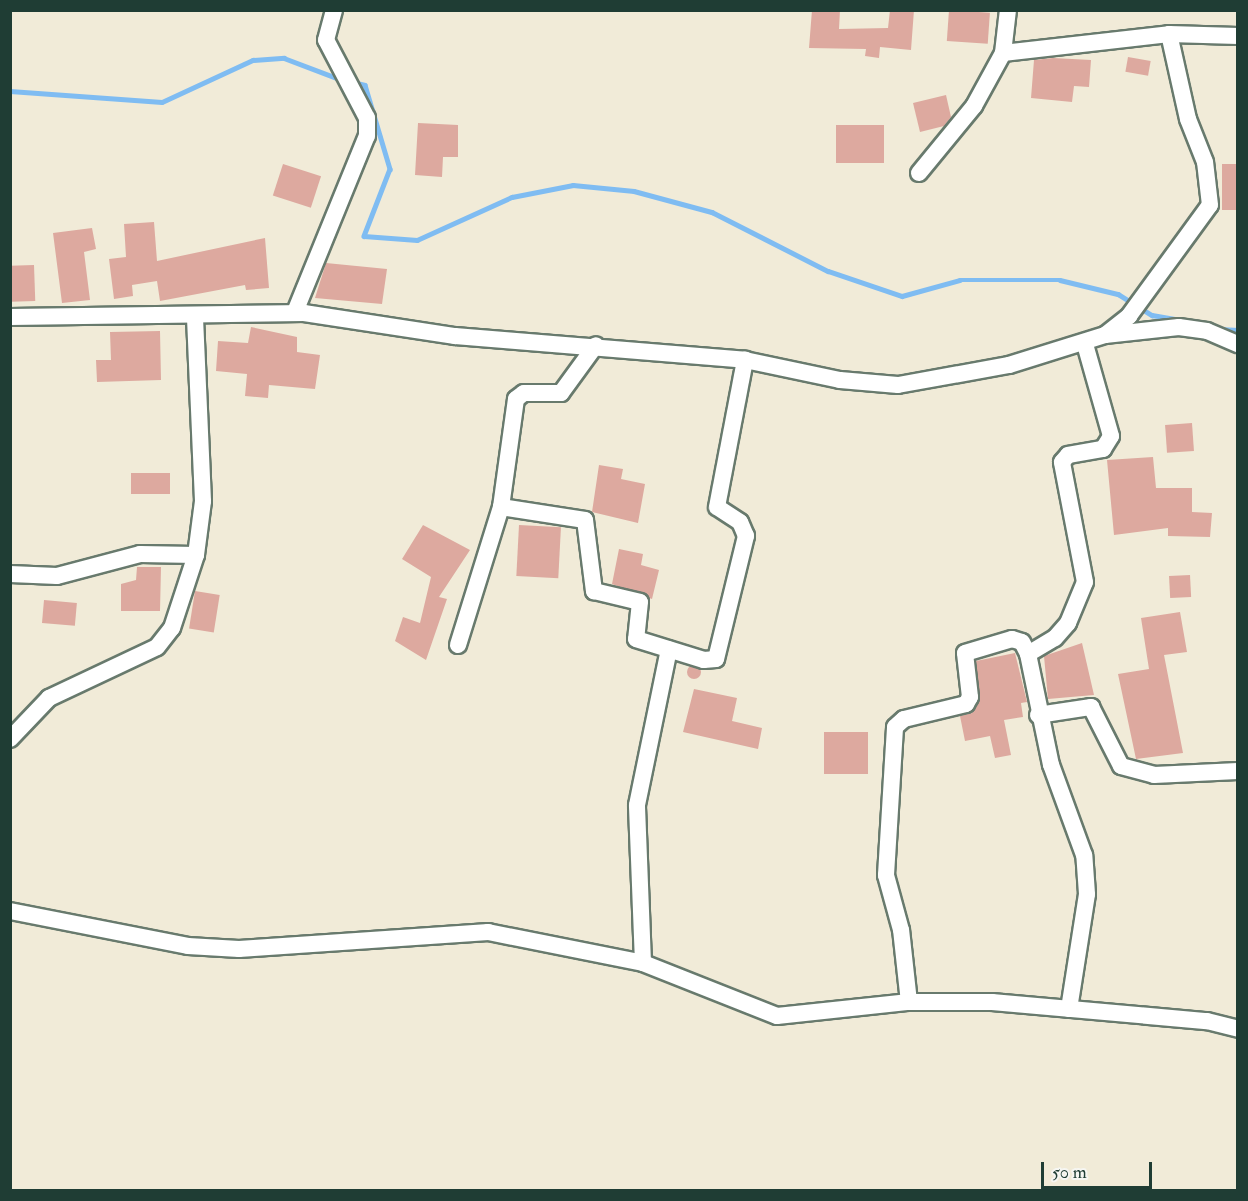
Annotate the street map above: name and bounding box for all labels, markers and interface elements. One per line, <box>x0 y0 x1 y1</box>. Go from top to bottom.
scale bar <box>1044 1150 1155 1188</box>
text: 50 m <box>1052 1161 1087 1184</box>

